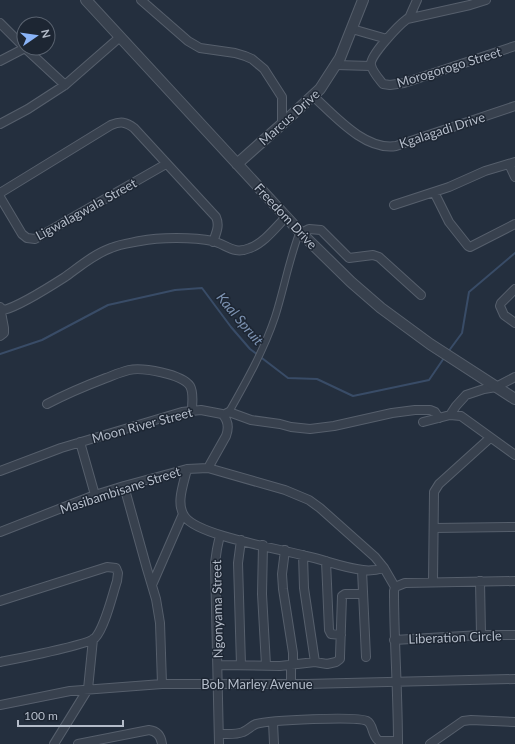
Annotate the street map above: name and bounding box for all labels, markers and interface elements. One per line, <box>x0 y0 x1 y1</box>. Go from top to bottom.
north arrow <box>16 16 56 56</box>
text: N <box>39 28 54 39</box>
street label: Morogorogo Street <box>395 43 504 91</box>
street label: Marcus Drive <box>255 85 323 148</box>
street label: Kgalagadi Drive <box>397 109 487 151</box>
street label: Ligwalagwala Street <box>33 174 140 243</box>
street label: Freedom Drive <box>251 180 321 253</box>
water label: Kaal Spruit <box>213 289 267 349</box>
street label: Moon River Street <box>90 404 195 446</box>
street label: Masibambisane Street <box>58 463 183 517</box>
street label: Ngonyama Street <box>208 559 226 658</box>
street label: Liberation Circle <box>408 627 502 647</box>
street label: Bob Marley Avenue <box>201 676 313 692</box>
scale bar <box>18 702 123 728</box>
text: 100 m <box>24 708 58 723</box>

